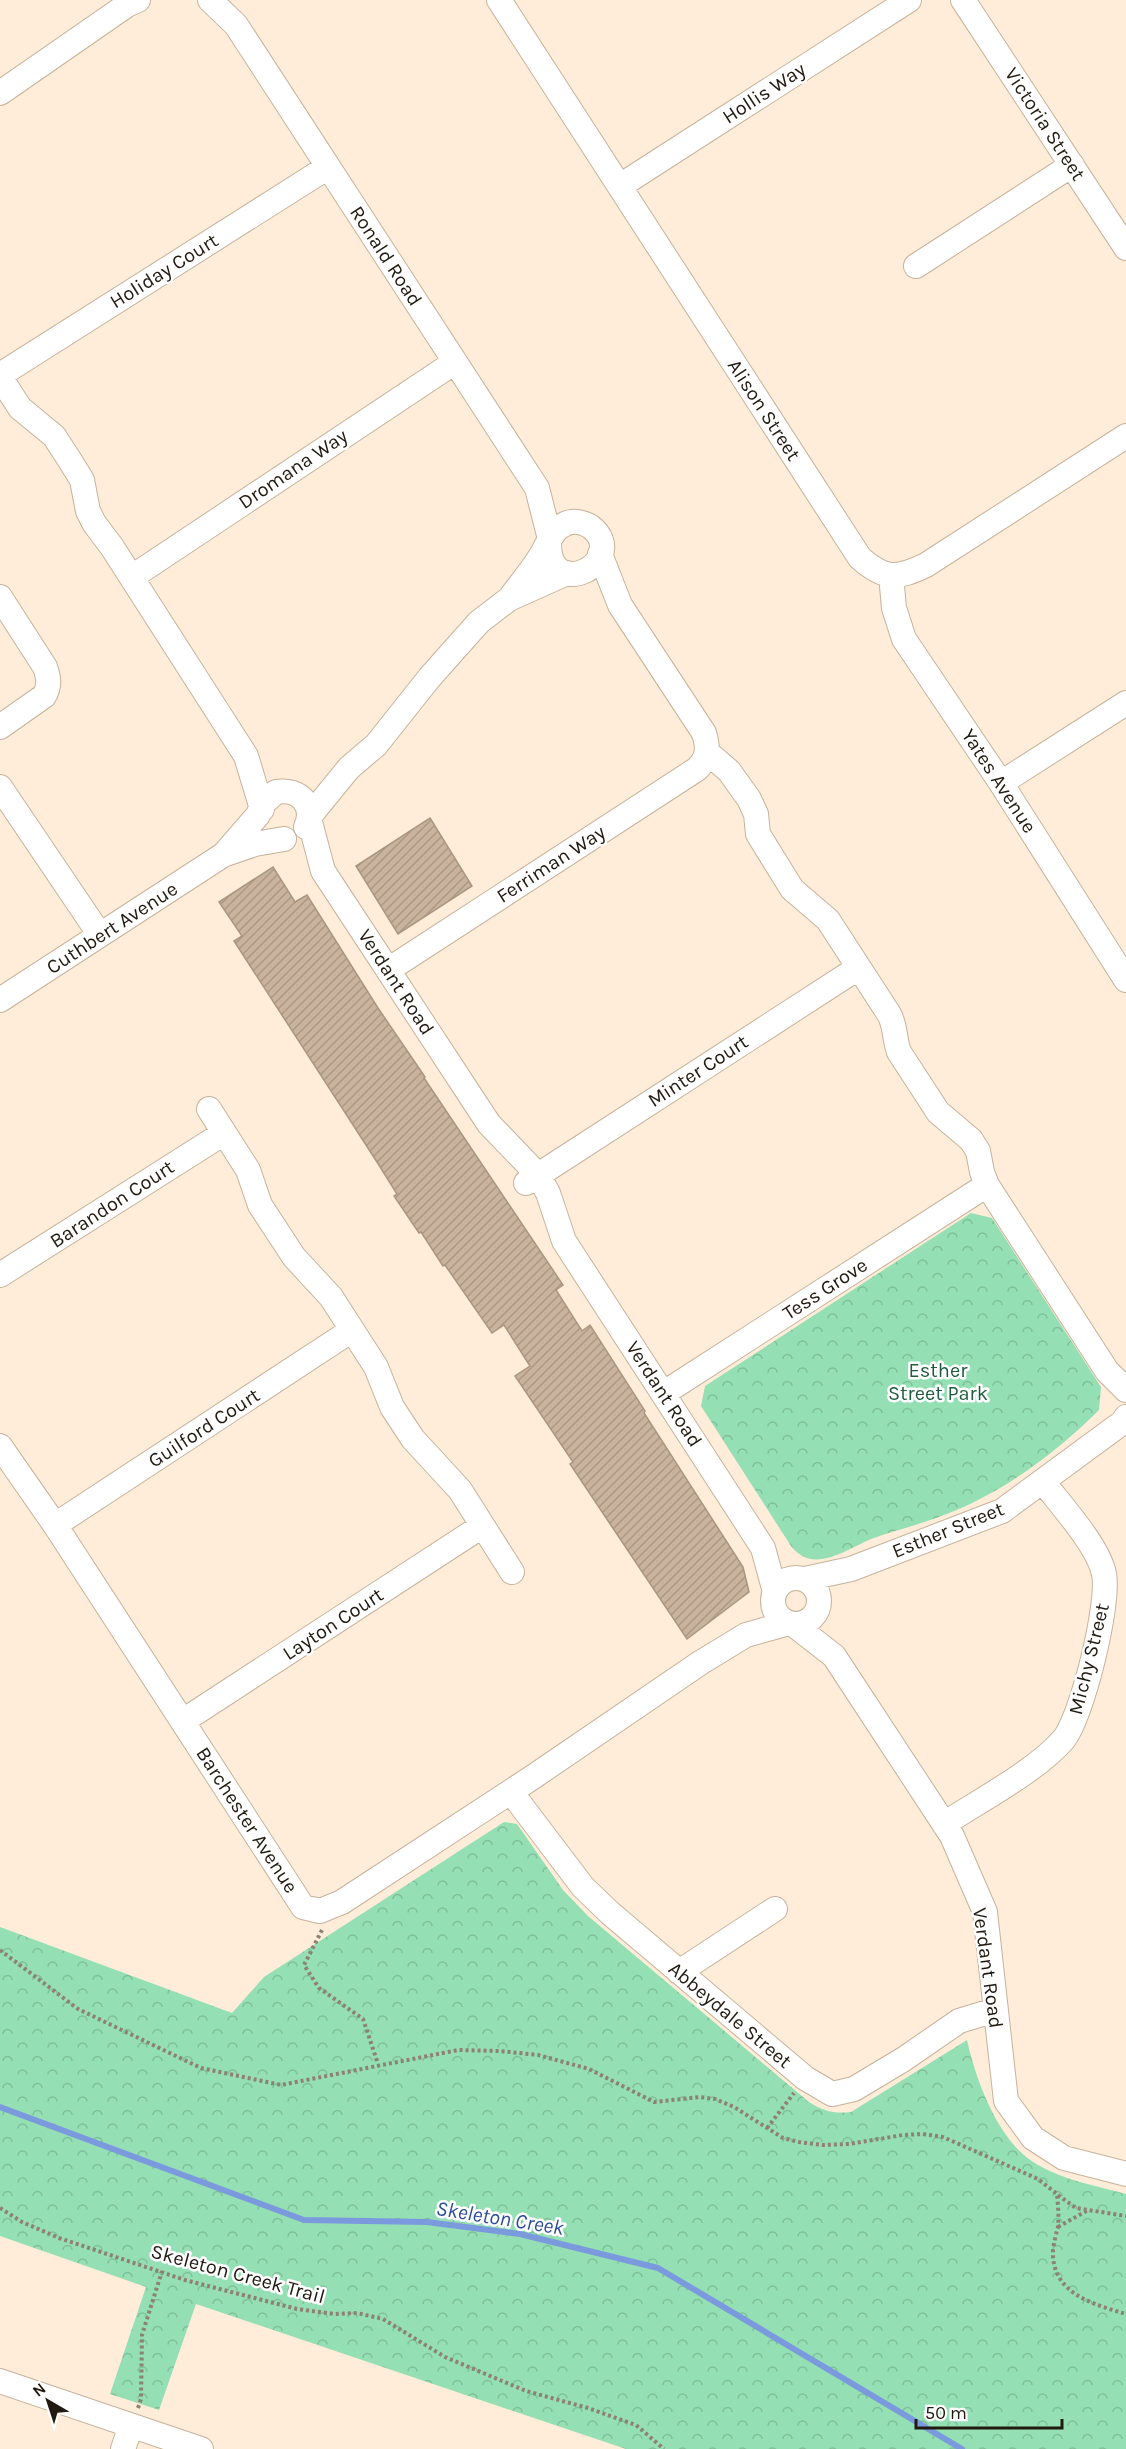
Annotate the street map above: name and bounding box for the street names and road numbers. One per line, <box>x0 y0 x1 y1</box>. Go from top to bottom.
street label: Hollis Way <box>718 58 810 128</box>
street label: Victoria Street <box>1000 63 1090 185</box>
street label: Ronald Road <box>345 202 427 310</box>
street label: Holiday Court <box>106 228 223 313</box>
street label: Alison Street <box>723 355 806 465</box>
street label: Dromana Way <box>234 424 352 514</box>
street label: Yates Avenue <box>957 725 1041 837</box>
street label: Ferriman Way <box>492 820 610 908</box>
street label: Cuthbert Avenue <box>42 877 182 979</box>
street label: Verdant Road <box>353 925 439 1039</box>
street label: Minter Court <box>644 1030 753 1112</box>
street label: Barandon Court <box>46 1155 179 1253</box>
street label: Tess Grove <box>779 1253 871 1325</box>
street label: Verdant Road <box>621 1337 707 1451</box>
street label: Guilford Court <box>144 1383 264 1473</box>
street label: Esther Street <box>889 1497 1008 1563</box>
street label: Layton Court <box>279 1583 388 1665</box>
street label: Michy Street <box>1064 1600 1114 1717</box>
street label: Barchester Avenue <box>191 1743 303 1897</box>
street label: Verdant Road <box>968 1906 1008 2030</box>
street label: Abbeydale Street <box>664 1957 796 2073</box>
street label: Skeleton Creek Trail <box>148 2240 328 2308</box>

